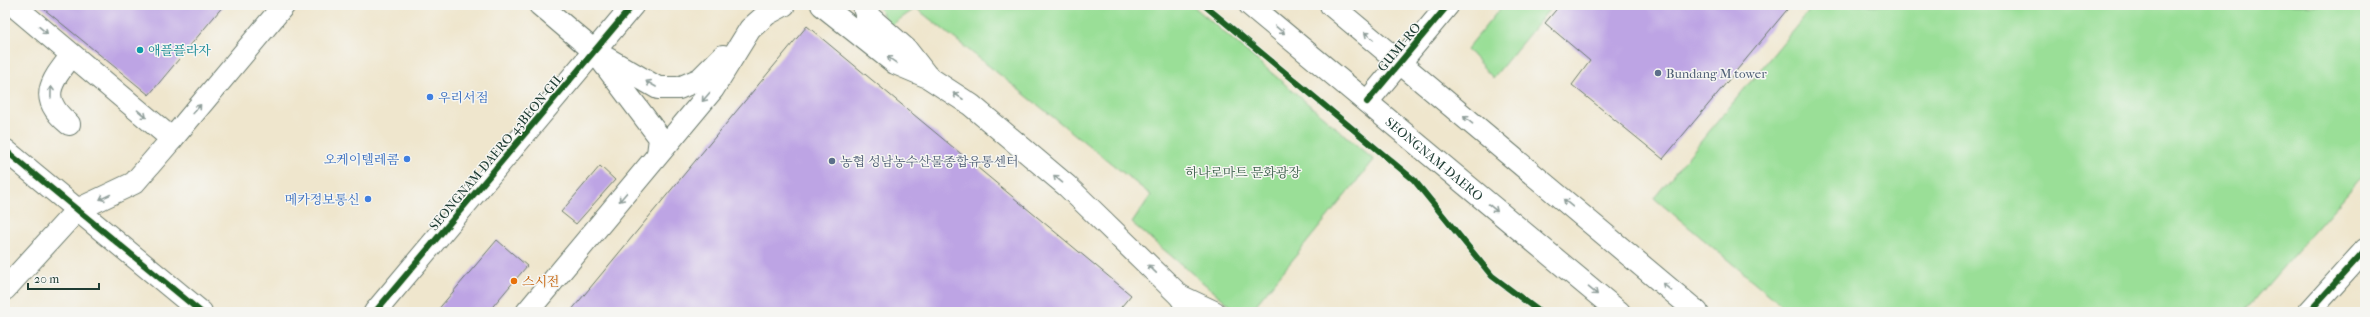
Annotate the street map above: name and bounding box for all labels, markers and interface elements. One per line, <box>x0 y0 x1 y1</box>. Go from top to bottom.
street label: GUMI-RO <box>1374 20 1424 74</box>
one-way arrow <box>1275 25 1286 34</box>
one-way arrow <box>37 26 48 35</box>
one-way arrow <box>1363 32 1374 41</box>
place label: 애플플라자 <box>148 43 211 58</box>
marker: 애플플라자 <box>135 45 145 55</box>
one-way arrow <box>887 56 898 64</box>
place label: Bundang M tower <box>1666 66 1767 81</box>
marker: Bundang M tower <box>1653 68 1663 78</box>
street label: SEONGNAM-DAERO 43BEON-GIL <box>426 70 566 233</box>
one-way arrow <box>645 80 657 88</box>
one-way arrow <box>47 86 55 99</box>
place label: 우리서점 <box>438 90 488 105</box>
one-way arrow <box>702 91 711 102</box>
marker: 우리서점 <box>425 92 435 102</box>
one-way arrow <box>952 92 964 100</box>
one-way arrow <box>193 104 202 114</box>
one-way arrow <box>137 109 147 118</box>
street label: SEONGNAM-DAERO <box>1383 114 1486 203</box>
one-way arrow <box>1463 115 1474 124</box>
place label: 오케이텔레콤 <box>324 152 399 167</box>
marker: 오케이텔레콤 <box>402 154 412 164</box>
place label: 농협 성남농수산물종합유통센터 <box>840 154 1019 169</box>
marker: 농협 성남농수산물종합유통센터 <box>827 156 837 166</box>
park label: 하나로마트 문화광장 <box>1185 165 1301 180</box>
one-way arrow <box>1053 174 1064 183</box>
one-way arrow <box>618 191 627 202</box>
place label: 메카정보통신 <box>285 192 360 207</box>
one-way arrow <box>99 194 111 201</box>
marker: 메카정보통신 <box>363 194 373 204</box>
one-way arrow <box>1562 199 1573 208</box>
one-way arrow <box>1488 203 1499 212</box>
one-way arrow <box>1147 264 1157 274</box>
scale bar <box>28 265 99 291</box>
text: 20 m <box>34 272 59 286</box>
place label: 스시전 <box>522 274 560 289</box>
marker: 스시전 <box>509 276 519 286</box>
one-way arrow <box>1662 282 1673 291</box>
one-way arrow <box>1588 286 1599 295</box>

